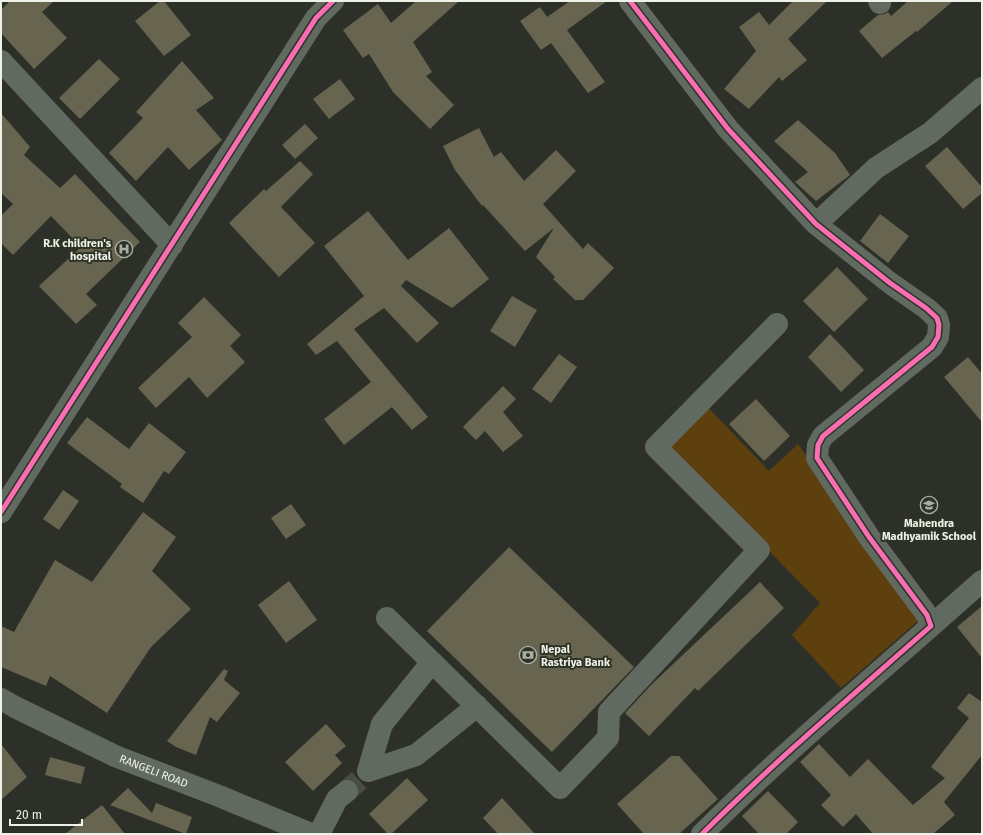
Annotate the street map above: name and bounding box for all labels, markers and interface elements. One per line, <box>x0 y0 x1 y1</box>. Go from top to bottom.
place label: R.K children's hospital <box>43 237 112 263</box>
hospital icon: R.K children's hospital <box>114 239 134 259</box>
school or university icon: Mahendra Madhyamik School <box>919 495 939 515</box>
place label: Mahendra Madhyamik School <box>882 517 977 543</box>
place label: Nepal Rastriya Bank <box>541 643 611 669</box>
bank icon: Nepal Rastriya Bank <box>518 645 538 665</box>
street label: RANGELI ROAD <box>117 752 190 790</box>
scale bar <box>10 801 82 827</box>
text: 20 m <box>16 808 42 822</box>

